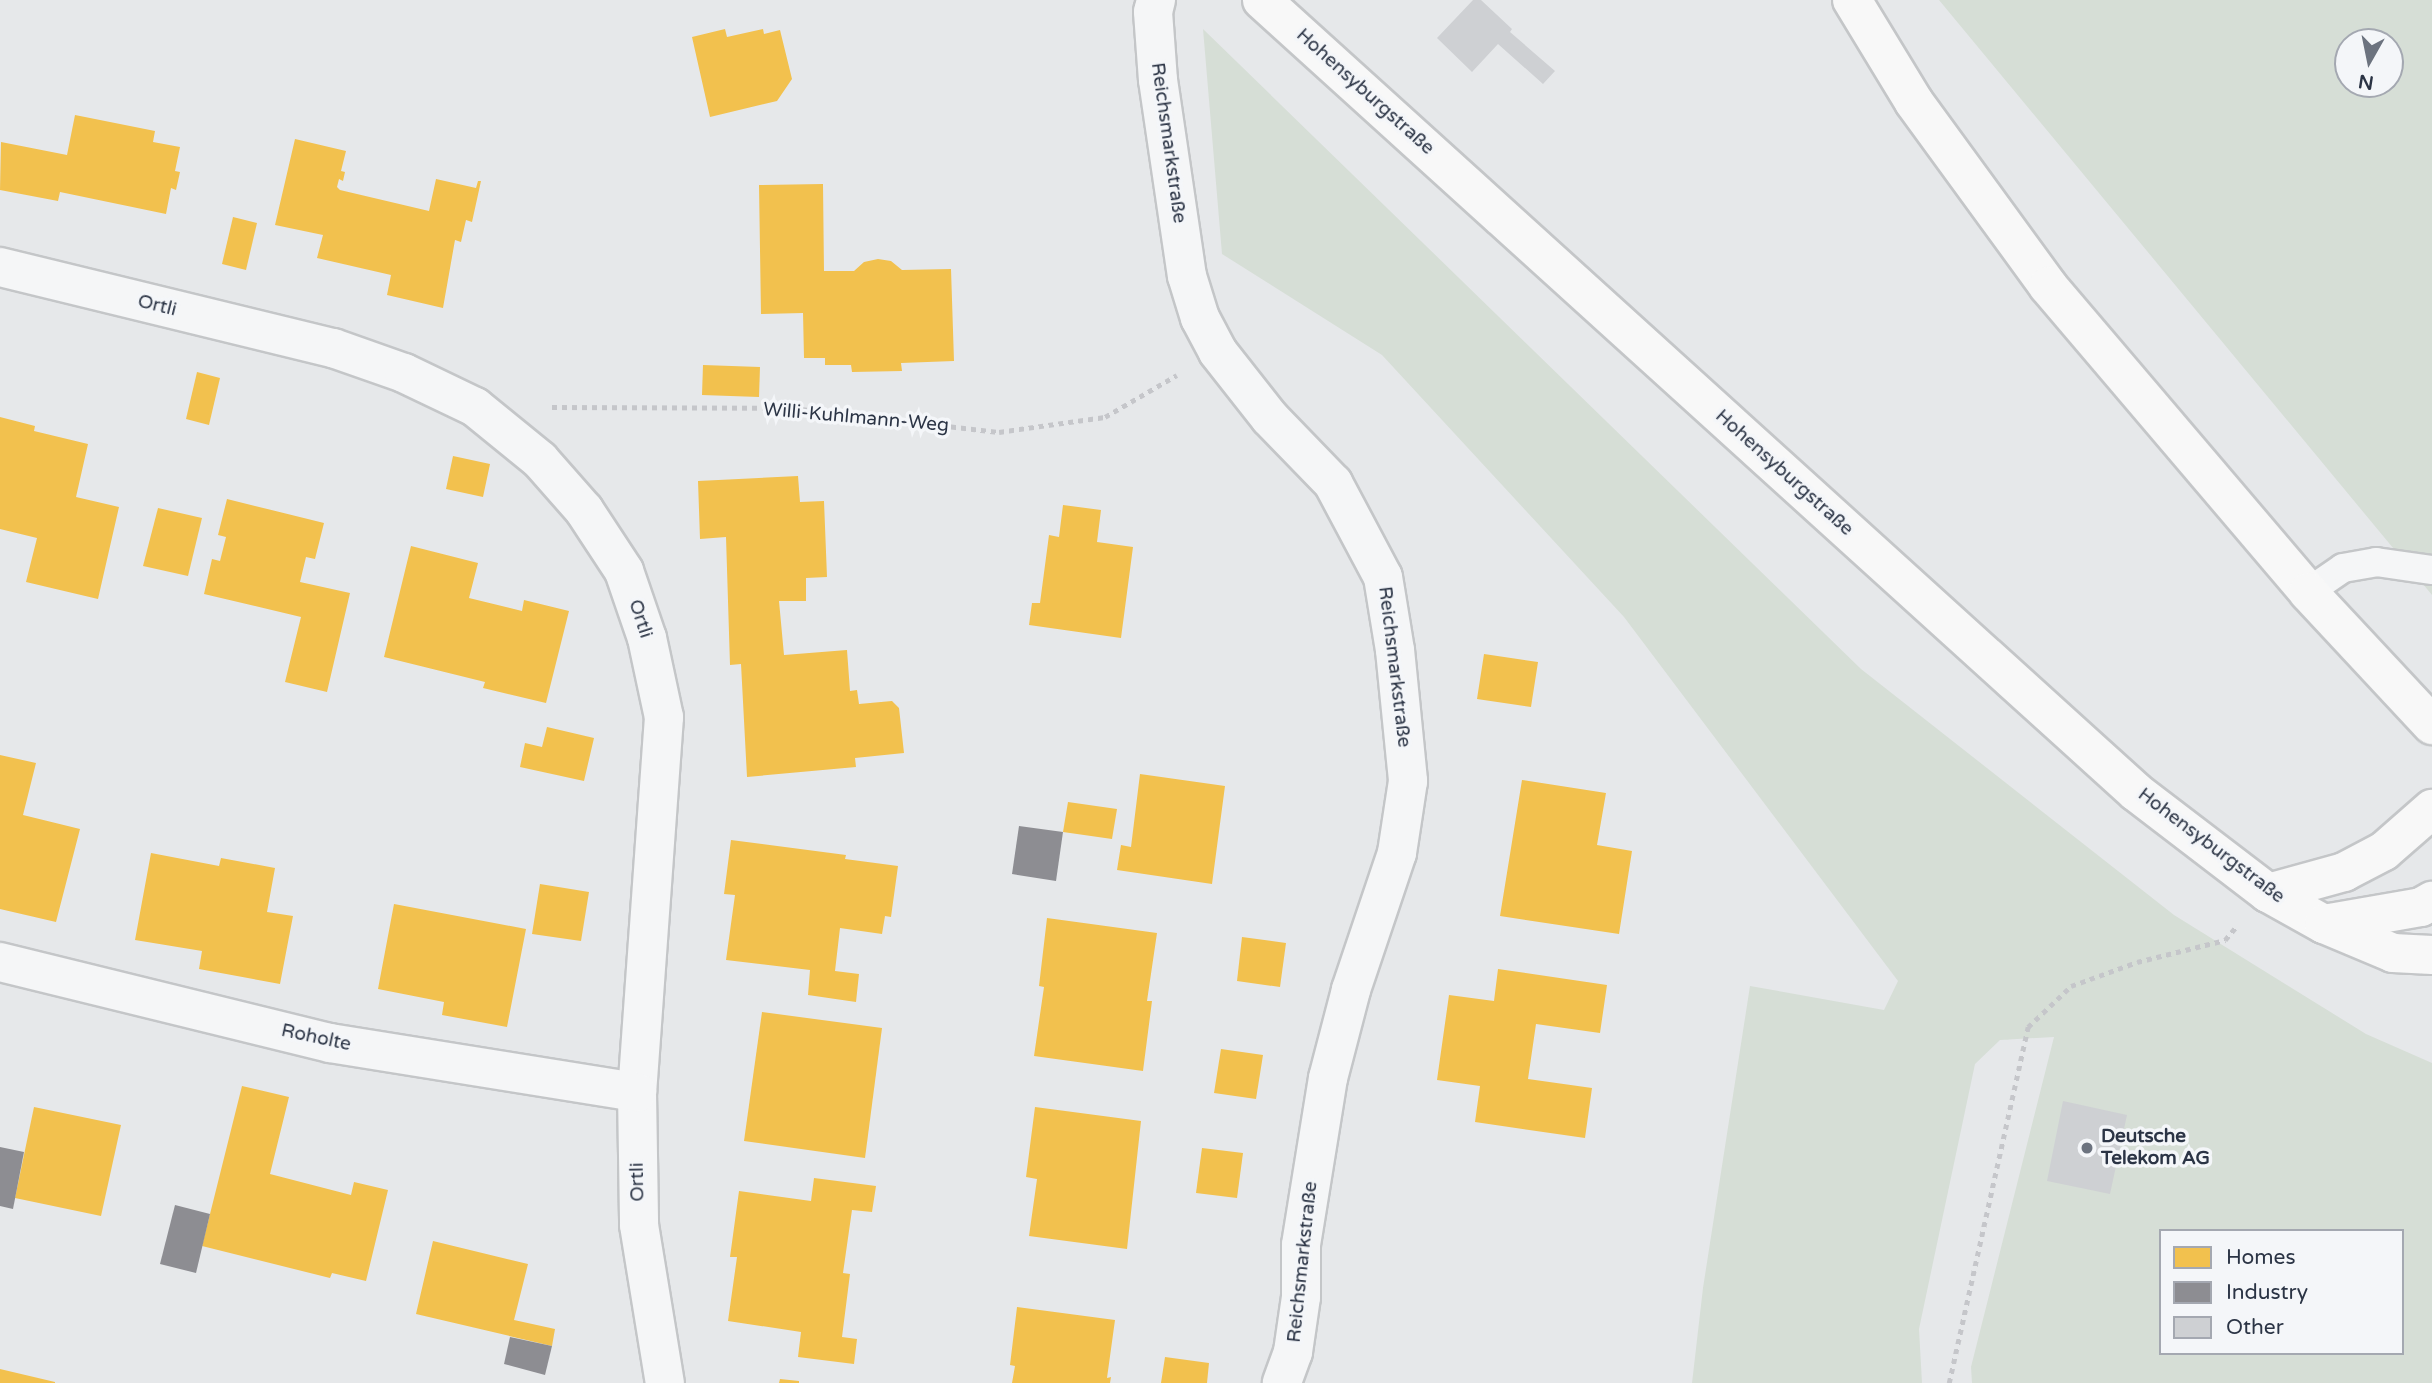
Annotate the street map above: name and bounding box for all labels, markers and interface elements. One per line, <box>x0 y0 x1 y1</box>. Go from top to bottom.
street label: Hohensyburgstraße <box>1291 24 1439 160</box>
north arrow <box>2334 28 2404 98</box>
street label: Reichsmarkstraße <box>1145 61 1191 225</box>
text: N <box>2357 70 2375 94</box>
street label: Ortli <box>135 290 179 322</box>
street label: Willi-Kuhlmann-Weg <box>762 399 950 437</box>
street label: Hohensyburgstraße <box>1710 405 1858 541</box>
street label: Reichsmarkstraße <box>1373 585 1415 749</box>
street label: Ortli <box>623 597 657 641</box>
street label: Hohensyburgstraße <box>2133 783 2289 909</box>
street label: Roholte <box>279 1019 353 1057</box>
place label: Deutsche Telekom AG <box>2101 1126 2210 1170</box>
marker: Deutsche Telekom AG <box>2079 1140 2095 1156</box>
street label: Ortli <box>626 1162 650 1202</box>
street label: Reichsmarkstraße <box>1283 1180 1323 1344</box>
legend <box>2159 1229 2404 1355</box>
text: Homes <box>2226 1245 2296 1270</box>
text: Industry <box>2226 1280 2308 1305</box>
text: Other <box>2226 1315 2284 1340</box>

